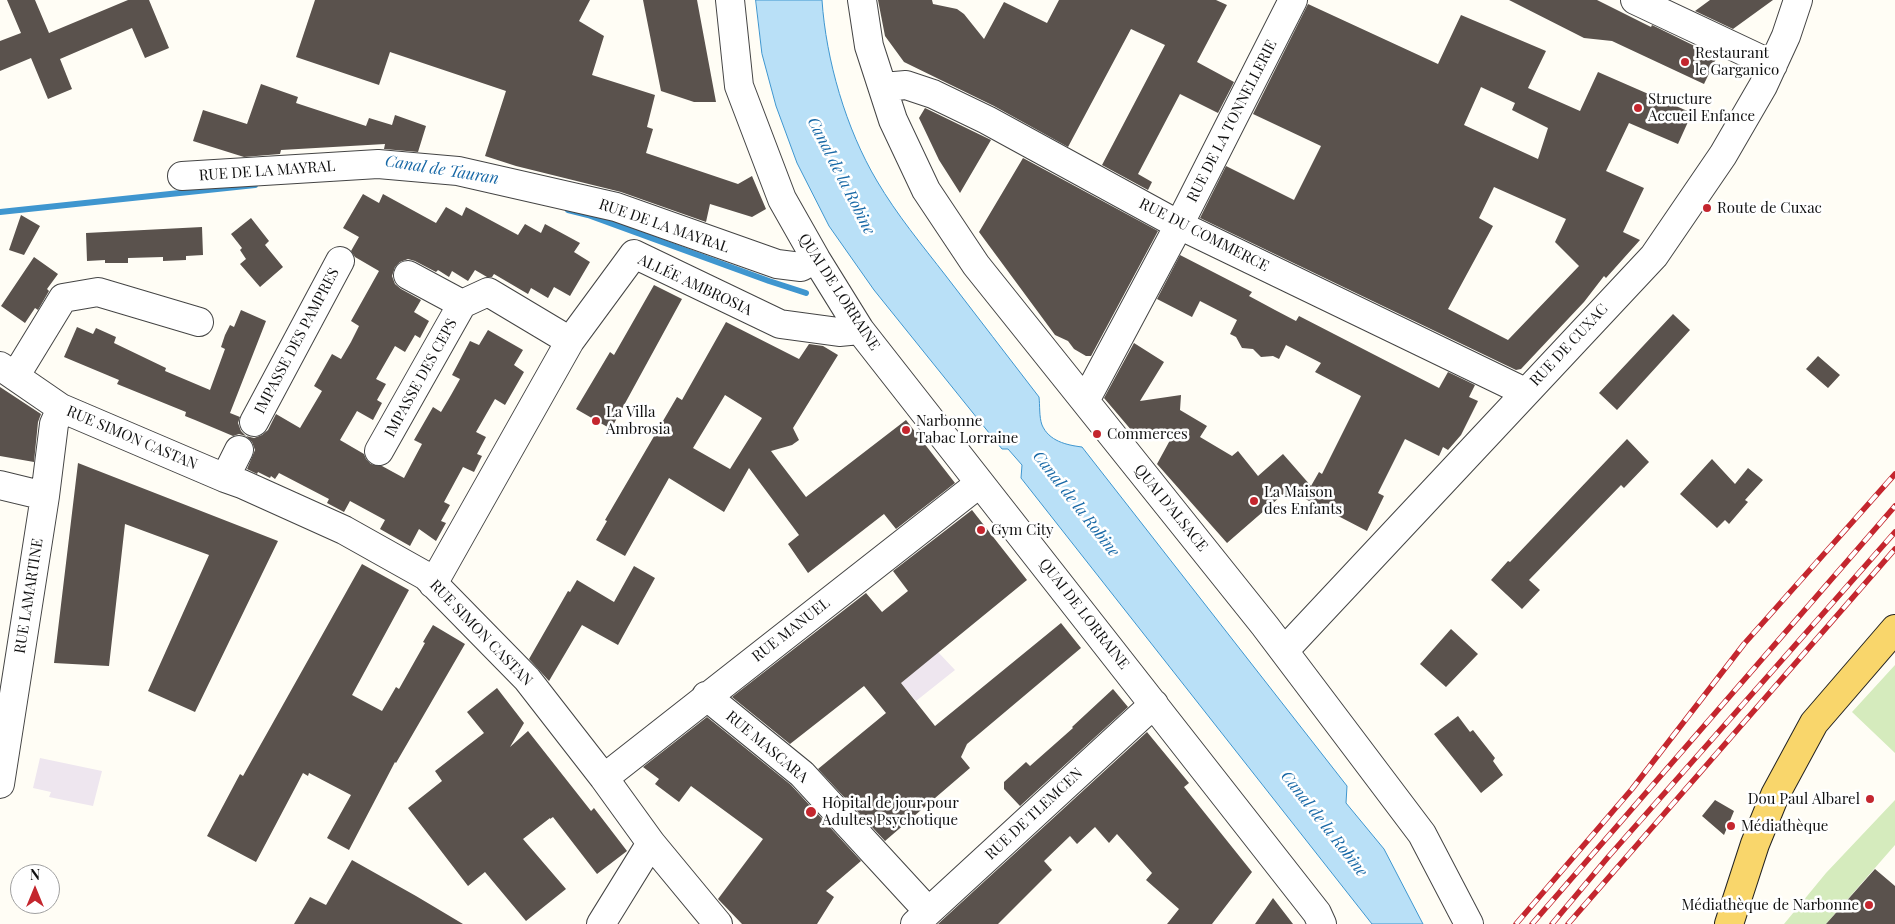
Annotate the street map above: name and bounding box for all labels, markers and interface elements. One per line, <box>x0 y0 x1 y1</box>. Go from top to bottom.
street label: RUE DE LA TONNELLERIE <box>1183 37 1281 205</box>
place label: Restaurant le Garganico <box>1695 44 1779 79</box>
marker: Restaurant le Garganico <box>1679 56 1691 68</box>
place label: Structure Accueil Enfance <box>1648 90 1755 125</box>
marker: Structure Accueil Enfance <box>1632 102 1644 114</box>
water label: Canal de la Robine <box>803 114 879 238</box>
water label: Canal de Tauran <box>384 152 500 188</box>
street label: RUE DE LA MAYRAL <box>198 157 336 185</box>
street label: RUE DU COMMERCE <box>1136 194 1272 276</box>
street label: RUE DE LA MAYRAL <box>596 195 732 257</box>
place label: Route de Cuxac <box>1717 199 1822 217</box>
marker: Route de Cuxac <box>1701 202 1713 214</box>
street label: QUAI DE LORRAINE <box>795 230 883 354</box>
street label: ALLÉE AMBROSIA <box>635 251 755 319</box>
street label: IMPASSE DES PAMPRES <box>251 265 343 417</box>
street label: RUE DE CUXAC <box>1526 300 1612 390</box>
street label: IMPASSE DES CEPS <box>381 316 461 440</box>
street label: RUE SIMON CASTAN <box>64 402 200 474</box>
place label: La Villa Ambrosia <box>606 403 670 438</box>
place label: Narbonne Tabac Lorraine <box>916 412 1018 447</box>
marker: La Villa Ambrosia <box>590 415 602 427</box>
marker: Narbonne Tabac Lorraine <box>900 424 912 436</box>
place label: Commerces <box>1107 425 1188 443</box>
marker: Commerces <box>1091 428 1103 440</box>
water label: Canal de la Robine <box>1029 447 1123 561</box>
street label: QUAI D'ALSACE <box>1131 461 1211 555</box>
place label: La Maison des Enfants <box>1264 483 1342 518</box>
marker: La Maison des Enfants <box>1248 495 1260 507</box>
place label: Gym City <box>991 521 1054 539</box>
marker: Gym City <box>975 524 987 536</box>
street label: RUE LAMARTINE <box>11 537 47 655</box>
street label: QUAI DE LORRAINE <box>1035 555 1133 673</box>
street label: RUE SIMON CASTAN <box>426 576 536 690</box>
street label: RUE MANUEL <box>749 594 833 666</box>
street label: RUE MASCARA <box>722 707 812 787</box>
street label: RUE DE TLEMCEN <box>982 764 1086 864</box>
water label: Canal de la Robine <box>1277 767 1371 881</box>
place label: Dou Paul Albarel <box>1748 790 1860 808</box>
marker: Dou Paul Albarel <box>1864 793 1876 805</box>
place label: Hôpital de jour pour Adultes Psychotique <box>822 794 959 829</box>
marker: Hôpital de jour pour Adultes Psychotique <box>804 805 818 819</box>
place label: Médiathèque <box>1741 817 1828 835</box>
marker: Médiathèque <box>1725 820 1737 832</box>
north arrow <box>10 864 60 914</box>
text: N <box>30 865 40 884</box>
place label: Médiathèque de Narbonne <box>1682 896 1859 914</box>
marker: Médiathèque de Narbonne <box>1863 899 1875 911</box>

